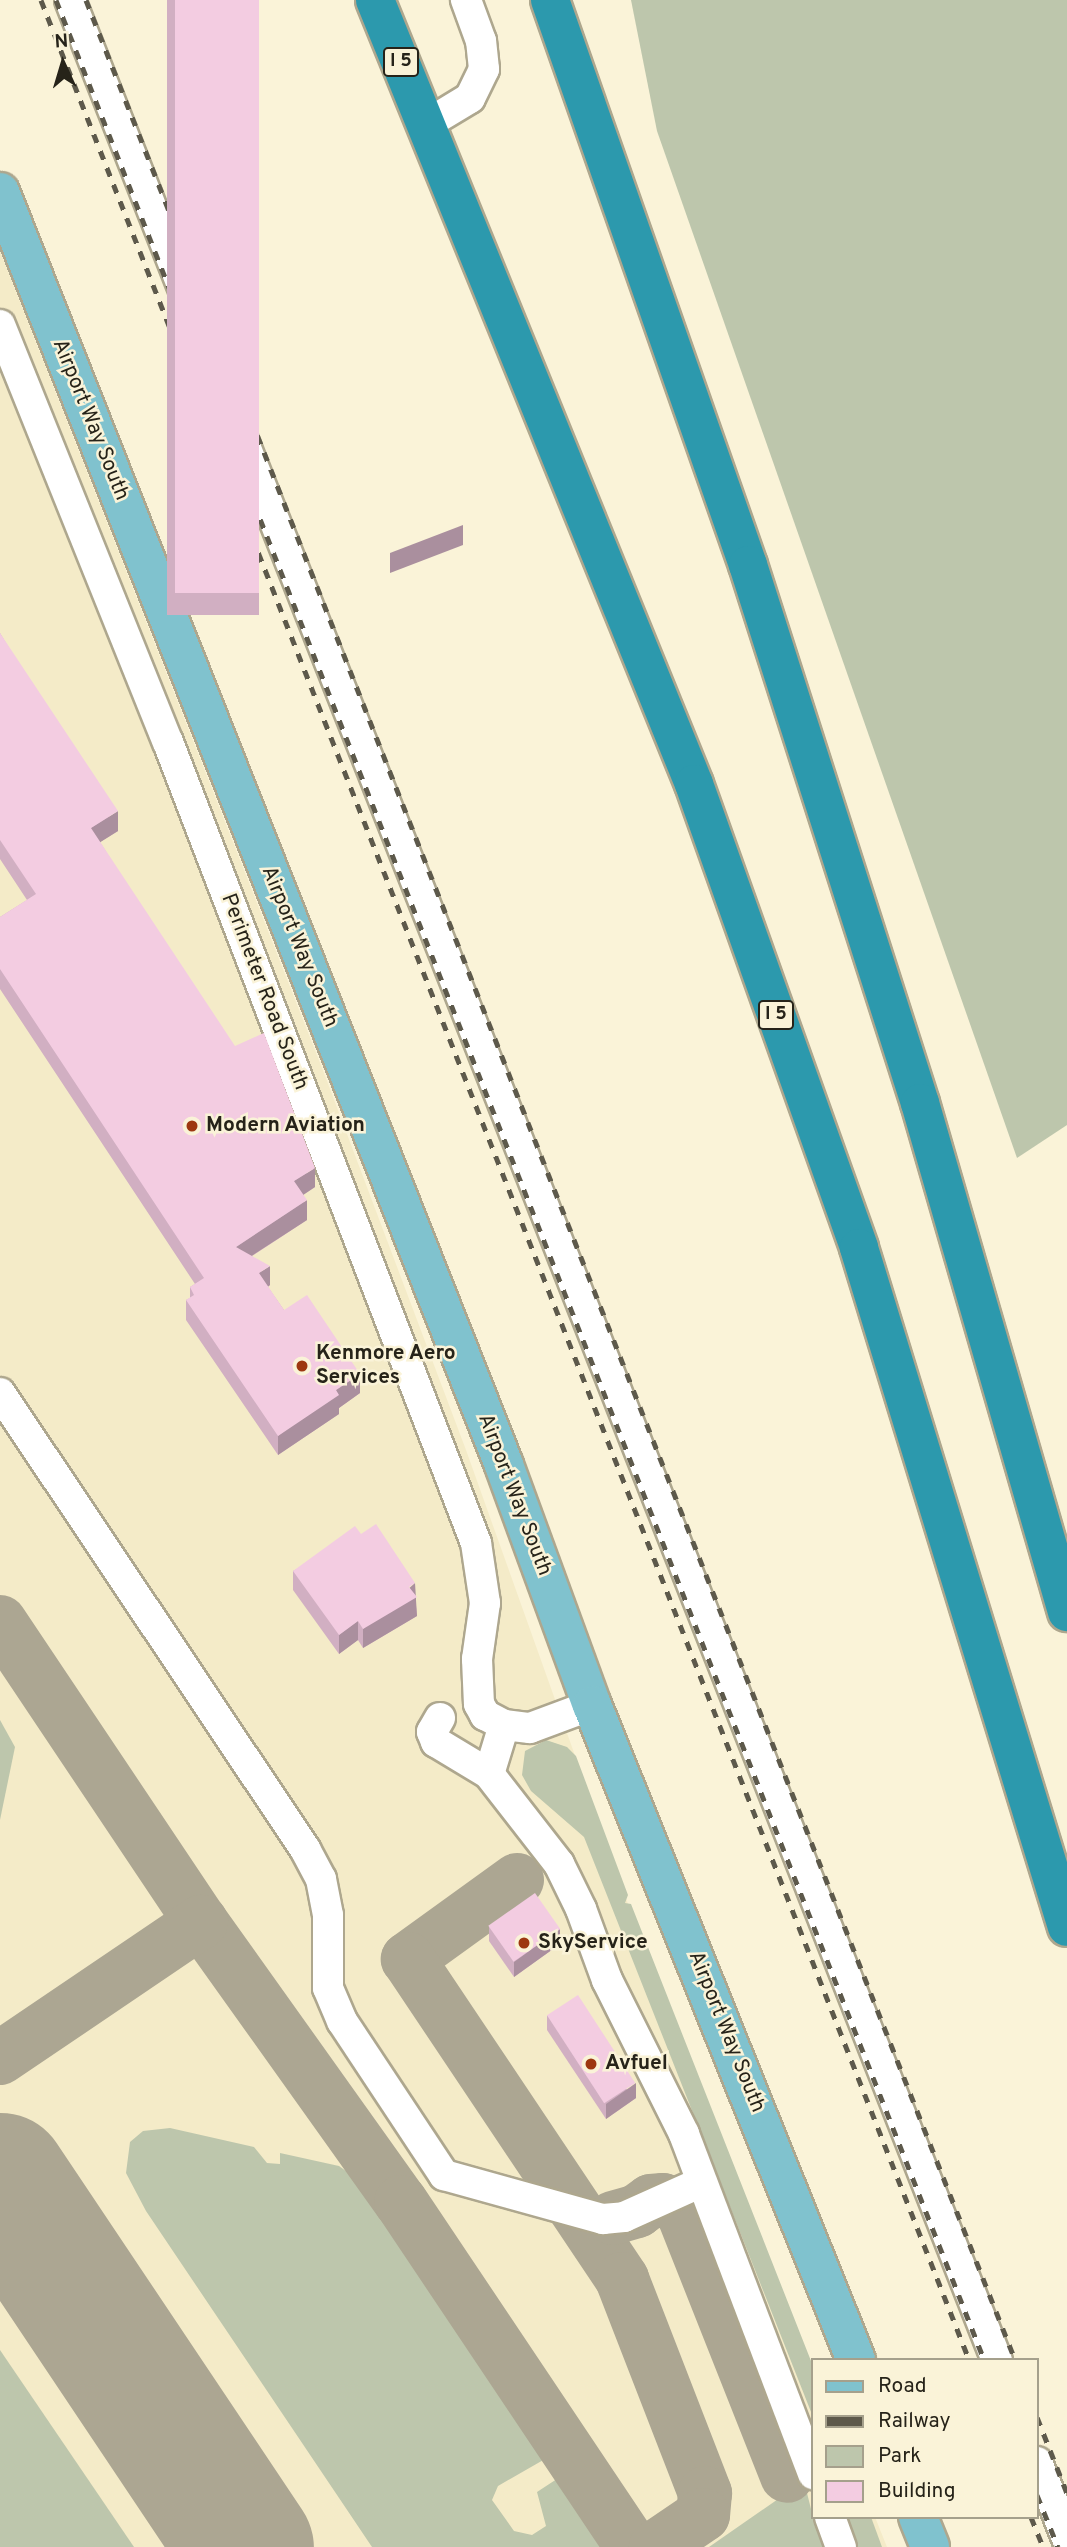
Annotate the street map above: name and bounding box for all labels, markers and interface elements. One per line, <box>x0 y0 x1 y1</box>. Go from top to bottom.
north arrow <box>28 28 98 98</box>
text: N <box>54 30 69 54</box>
road number: I 5 <box>382 46 420 78</box>
street label: Airport Way South <box>46 336 134 504</box>
street label: Airport Way South <box>255 863 343 1031</box>
street label: Perimeter Road South <box>215 890 313 1094</box>
road number: I 5 <box>757 1000 795 1030</box>
place label: Modern Aviation <box>206 1113 366 1139</box>
marker: Modern Aviation <box>184 1118 200 1134</box>
place label: Kenmore Aero Services <box>316 1341 456 1391</box>
marker: Kenmore Aero Services <box>294 1358 310 1374</box>
street label: Airport Way South <box>471 1410 557 1580</box>
place label: SkyService <box>538 1930 648 1956</box>
marker: SkyService <box>516 1935 532 1951</box>
street label: Airport Way South <box>682 1948 770 2116</box>
place label: Avfuel <box>605 2051 668 2077</box>
marker: Avfuel <box>583 2056 599 2072</box>
legend <box>811 2358 1039 2519</box>
text: Road <box>878 2373 927 2400</box>
text: Railway <box>878 2408 951 2435</box>
text: Park <box>878 2443 921 2470</box>
text: Building <box>878 2478 956 2505</box>

